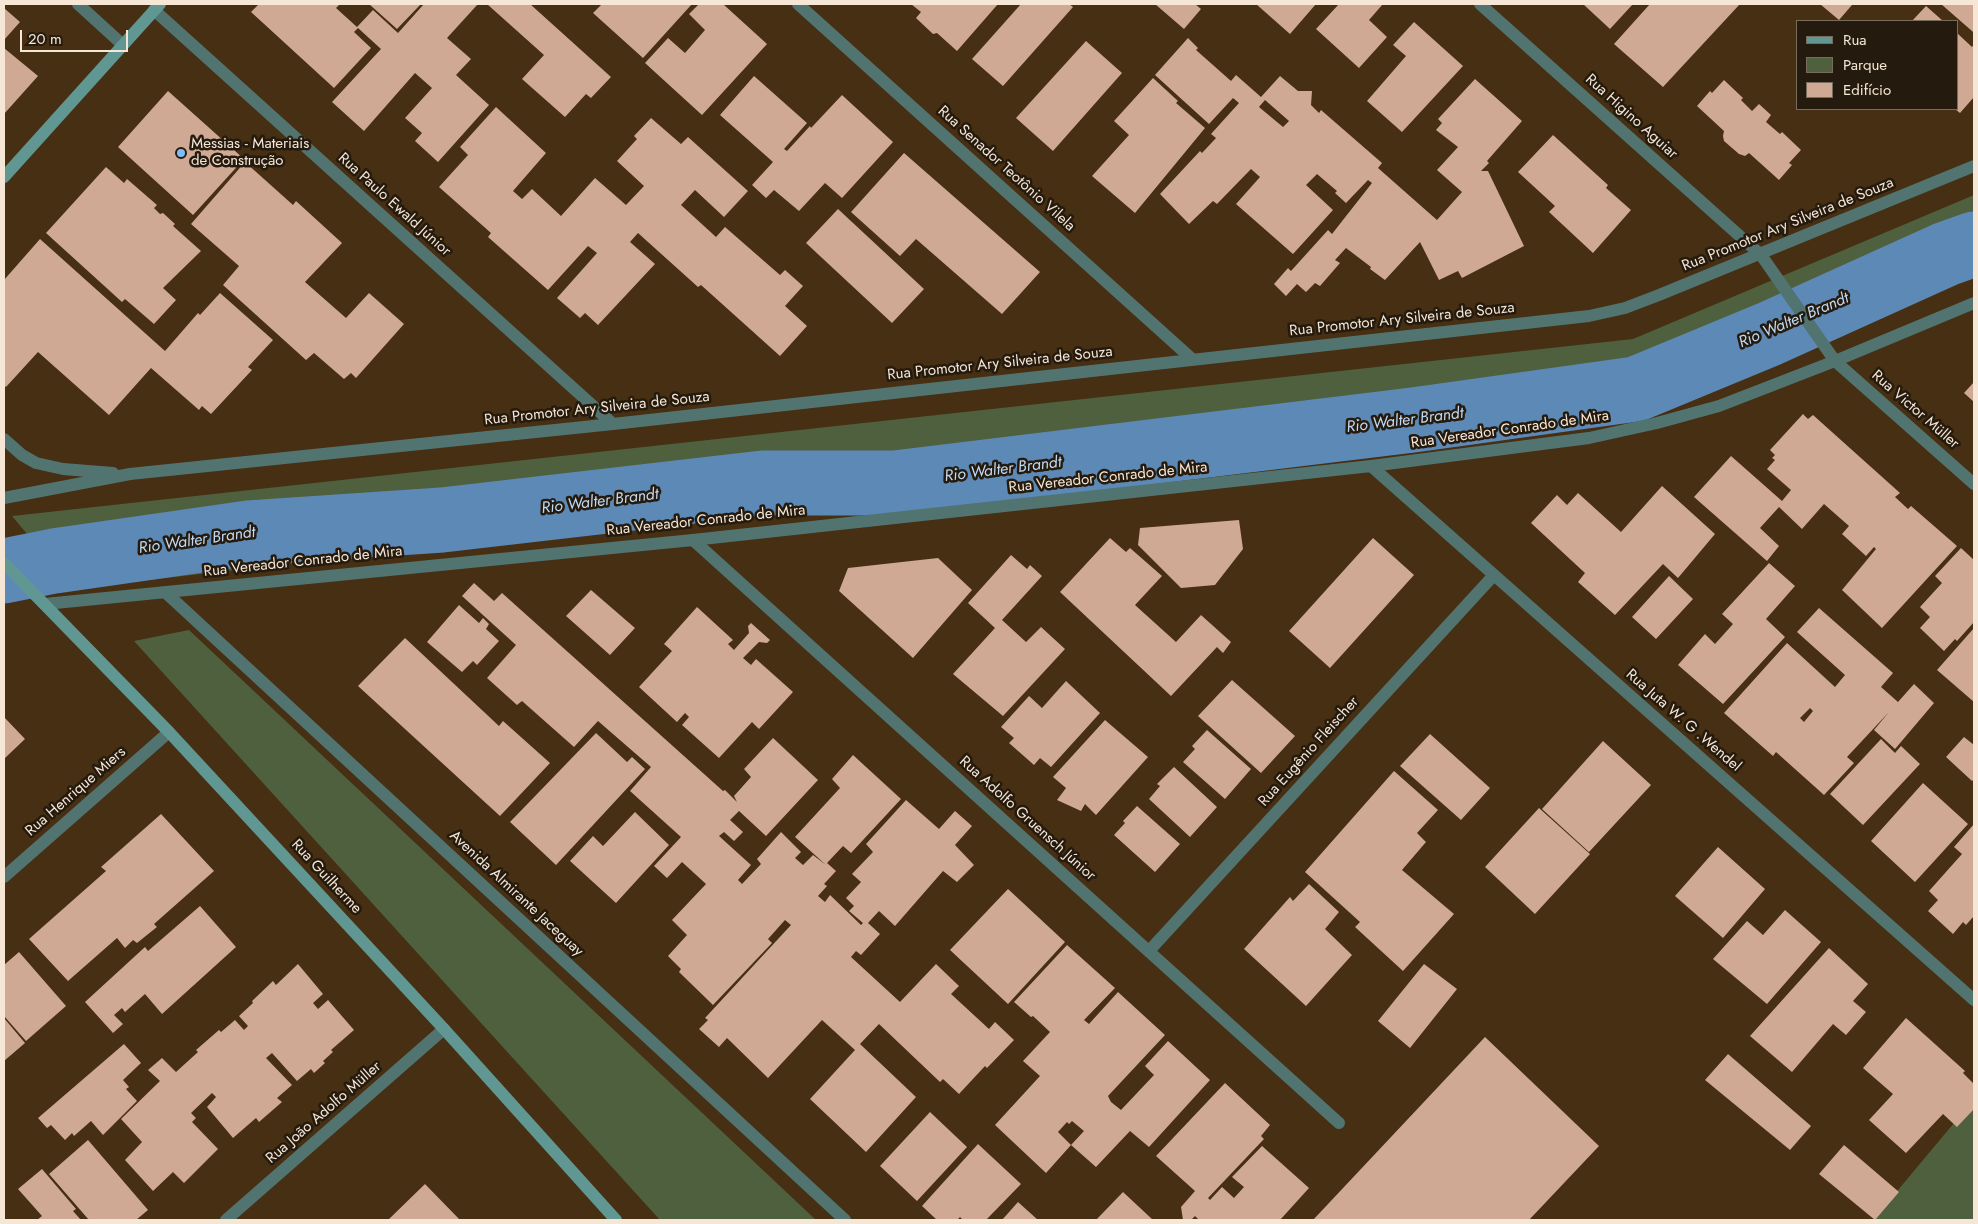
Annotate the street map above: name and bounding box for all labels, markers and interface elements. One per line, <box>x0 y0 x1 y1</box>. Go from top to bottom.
scale bar <box>22 20 130 52</box>
legend <box>1796 20 1958 110</box>
text: 20 m <box>28 28 62 50</box>
text: Rua <box>1843 29 1867 51</box>
text: Parque <box>1843 54 1887 76</box>
street label: Rua Higino Aguiar <box>1581 71 1681 163</box>
text: Edifício <box>1843 79 1891 101</box>
street label: Rua Senador Teotônio Vilela <box>934 103 1078 235</box>
place label: Messias - Materiais de Construção <box>191 135 309 170</box>
marker: Messias - Materiais de Construção <box>175 147 187 159</box>
street label: Rua Paulo Ewald Júnior <box>334 150 454 260</box>
street label: Rua Promotor Ary Silveira de Souza <box>1680 174 1896 276</box>
water label: Rio Walter Brandt <box>1736 289 1852 353</box>
street label: Rua Promotor Ary Silveira de Souza <box>1288 299 1516 341</box>
street label: Rua Promotor Ary Silveira de Souza <box>886 343 1114 385</box>
street label: Rua Victor Müller <box>1868 367 1962 453</box>
street label: Rua Promotor Ary Silveira de Souza <box>483 388 711 430</box>
water label: Rio Walter Brandt <box>1345 404 1465 438</box>
street label: Rua Vereador Conrado de Mira <box>1410 407 1610 453</box>
water label: Rio Walter Brandt <box>943 453 1063 487</box>
street label: Rua Vereador Conrado de Mira <box>1008 459 1208 497</box>
water label: Rio Walter Brandt <box>540 485 660 519</box>
street label: Rua Vereador Conrado de Mira <box>606 502 806 540</box>
water label: Rio Walter Brandt <box>137 523 257 559</box>
street label: Rua Vereador Conrado de Mira <box>203 543 403 581</box>
street label: Rua Juta W. G .Wendel <box>1622 666 1744 776</box>
street label: Rua Eugênio Fleischer <box>1255 693 1363 811</box>
street label: Rua Henrique Miers <box>22 744 130 840</box>
street label: Rua Adolfo Gruensch Júnior <box>955 753 1099 885</box>
street label: Avenida Almirante Jaceguay <box>445 827 587 961</box>
street label: Rua Guilherme <box>287 836 365 918</box>
street label: Rua João Adolfo Müller <box>263 1058 385 1168</box>

